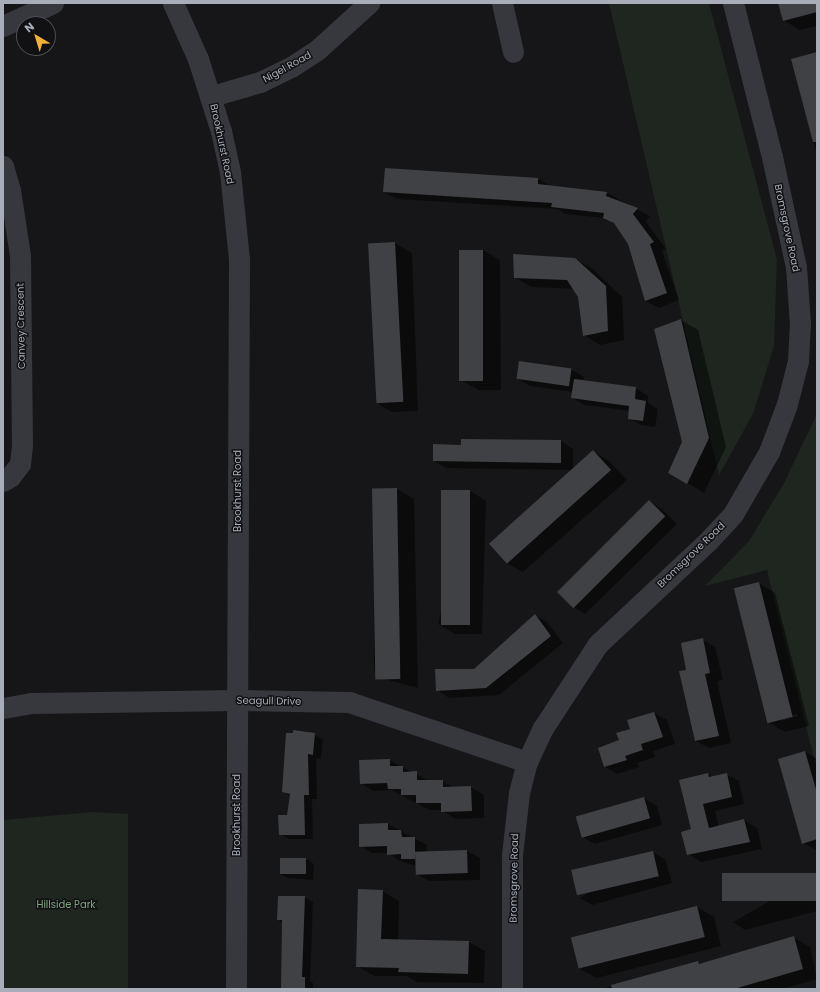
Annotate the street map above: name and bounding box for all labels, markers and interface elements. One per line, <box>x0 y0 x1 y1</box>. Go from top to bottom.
north arrow <box>16 16 56 56</box>
text: N <box>21 18 37 36</box>
street label: Nigel Road <box>261 49 313 85</box>
street label: Brookhurst Road <box>208 103 236 185</box>
street label: Bromsgrove Road <box>772 183 802 273</box>
street label: Canvey Crescent <box>14 283 28 369</box>
street label: Brookhurst Road <box>232 450 244 532</box>
street label: Bromsgrove Road <box>655 520 727 590</box>
street label: Seagull Drive <box>237 694 301 708</box>
street label: Brookhurst Road <box>231 774 243 856</box>
street label: Bromsgrove Road <box>507 833 521 923</box>
park label: Hillside Park <box>36 899 96 911</box>

